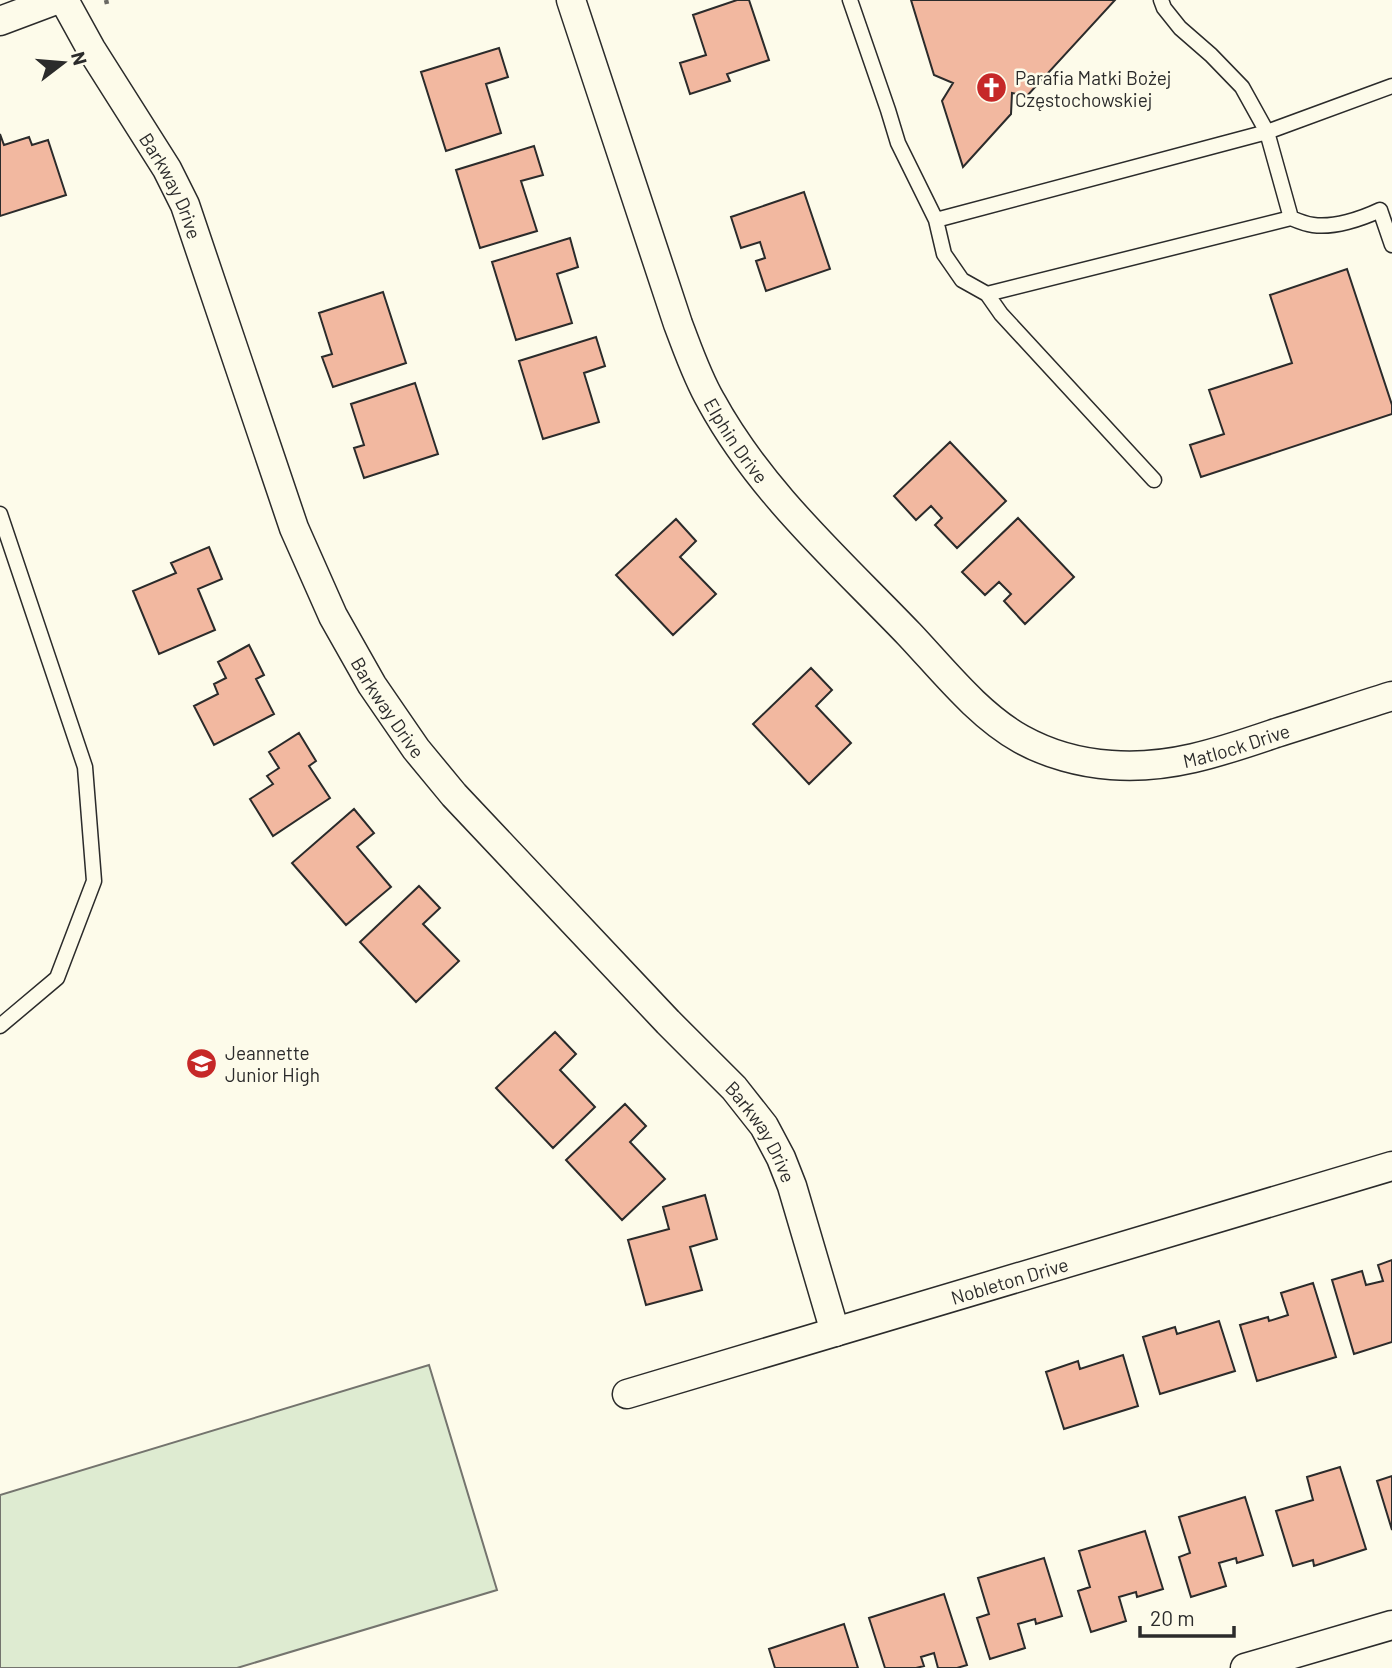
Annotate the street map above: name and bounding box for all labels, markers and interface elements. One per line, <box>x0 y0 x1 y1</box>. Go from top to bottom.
north arrow <box>28 28 98 98</box>
text: N <box>67 49 93 67</box>
place label: Parafia Matki Bożej Częstochowskiej <box>1015 66 1171 111</box>
church icon: Parafia Matki Bożej Częstochowskiej <box>975 71 1009 105</box>
street label: Barkway Drive <box>135 128 207 242</box>
street label: Elphin Drive <box>700 394 774 487</box>
street label: Barkway Drive <box>347 653 430 762</box>
street label: Matlock Drive <box>1181 718 1292 772</box>
place label: Jeannette Junior High <box>225 1041 320 1086</box>
school or university icon: Jeannette Junior High <box>185 1046 219 1080</box>
street label: Barkway Drive <box>721 1075 801 1186</box>
street label: Nobleton Drive <box>948 1252 1071 1308</box>
scale bar <box>1140 1594 1234 1638</box>
text: 20 m <box>1150 1605 1195 1630</box>

